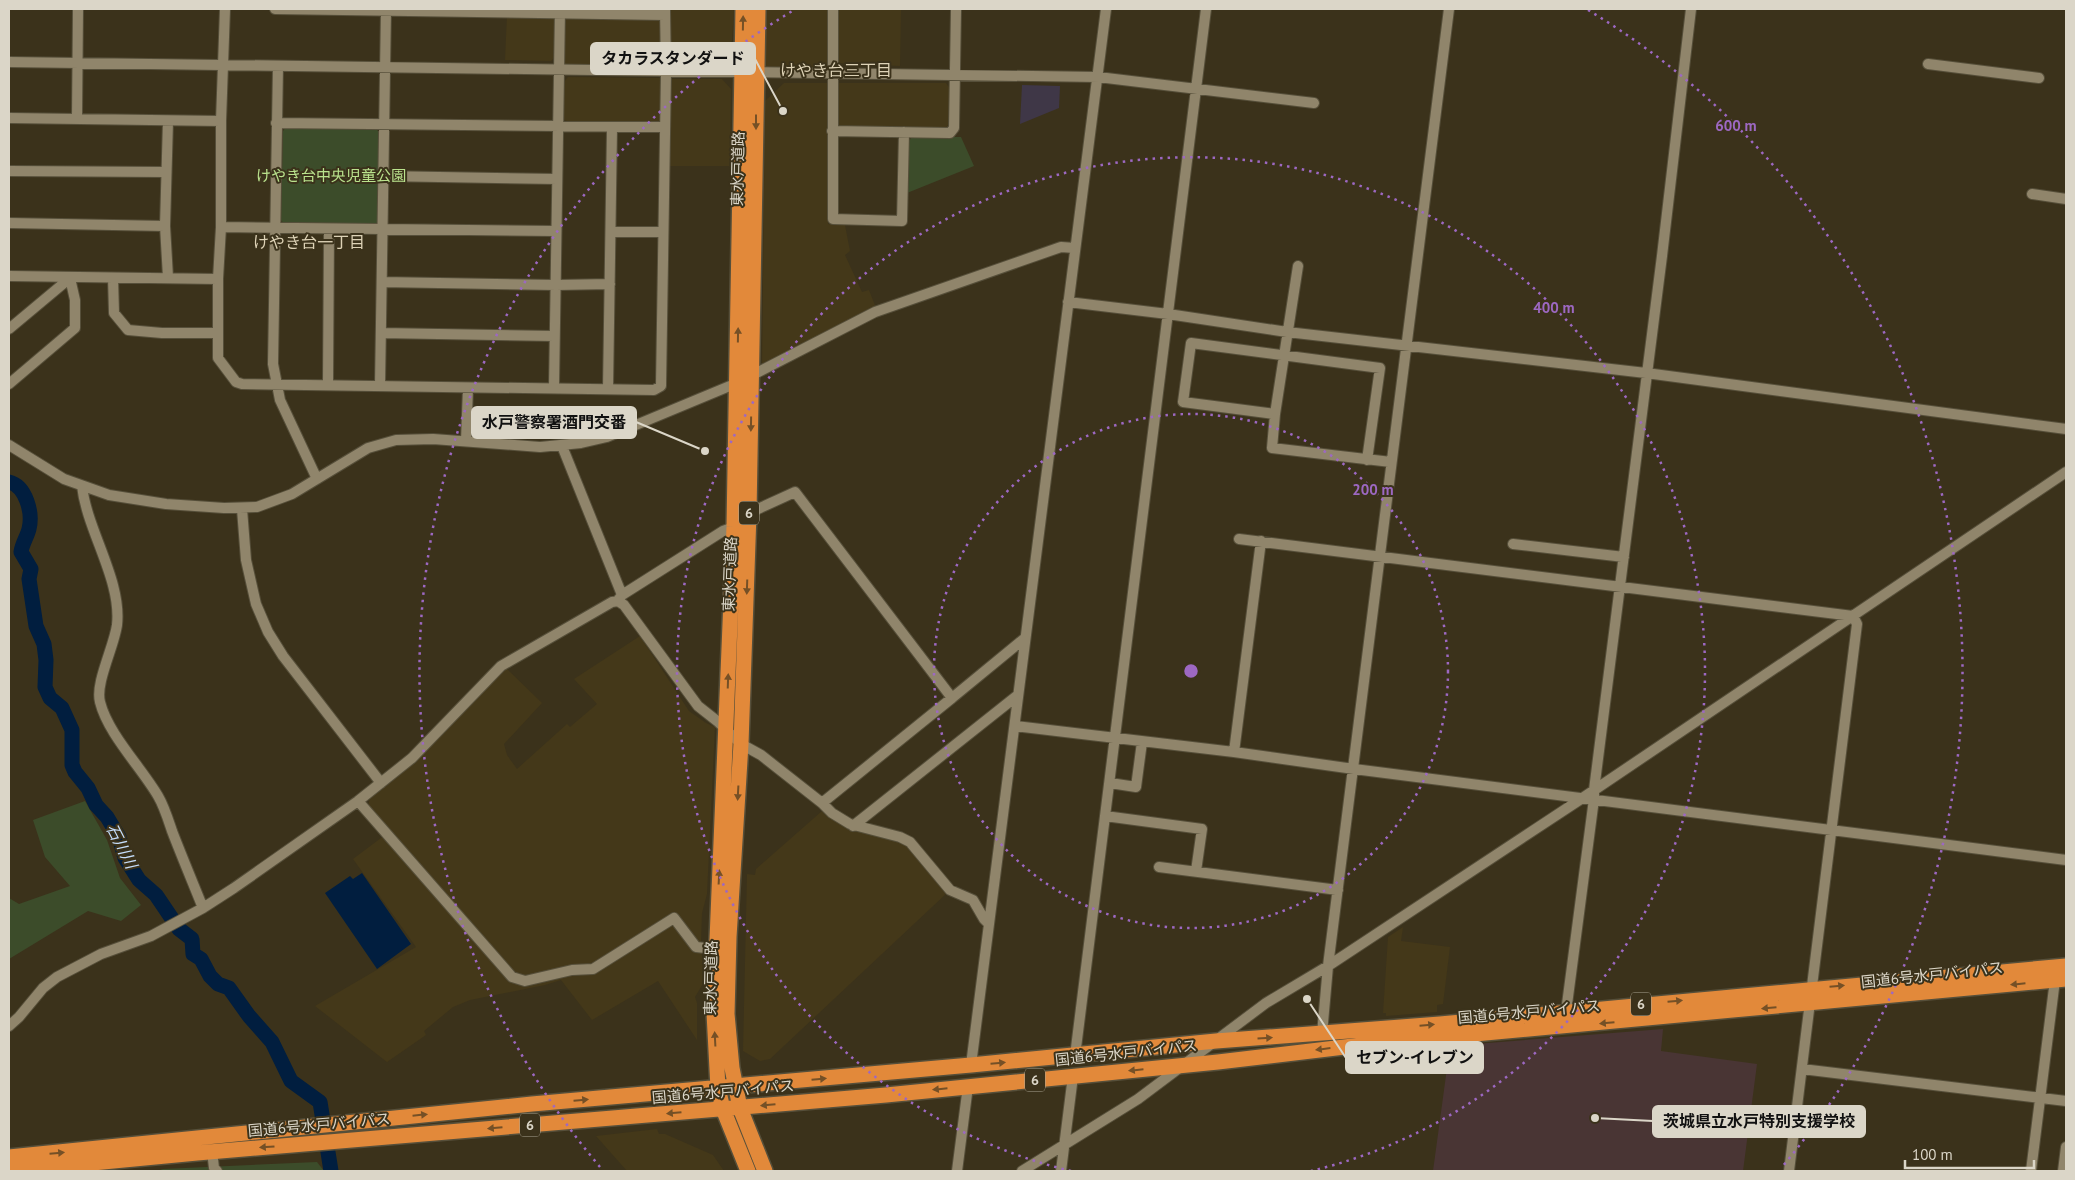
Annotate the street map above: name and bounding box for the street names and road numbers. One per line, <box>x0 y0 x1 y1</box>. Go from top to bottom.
street label: 東水戸道路 <box>727 131 748 207</box>
road number: 6 <box>739 502 759 524</box>
street label: 東水戸道路 <box>719 536 740 612</box>
street label: 東水戸道路 <box>700 940 721 1016</box>
street label: 国道6号水戸バイパス <box>1860 958 2004 991</box>
road number: 6 <box>1631 992 1651 1016</box>
street label: 国道6号水戸バイパス <box>1457 996 1601 1027</box>
street label: 国道6号水戸バイパス <box>1054 1036 1198 1069</box>
road number: 6 <box>1025 1068 1045 1092</box>
street label: 国道6号水戸バイパス <box>651 1076 795 1107</box>
street label: 国道6号水戸バイパス <box>247 1109 391 1140</box>
road number: 6 <box>520 1114 540 1136</box>

